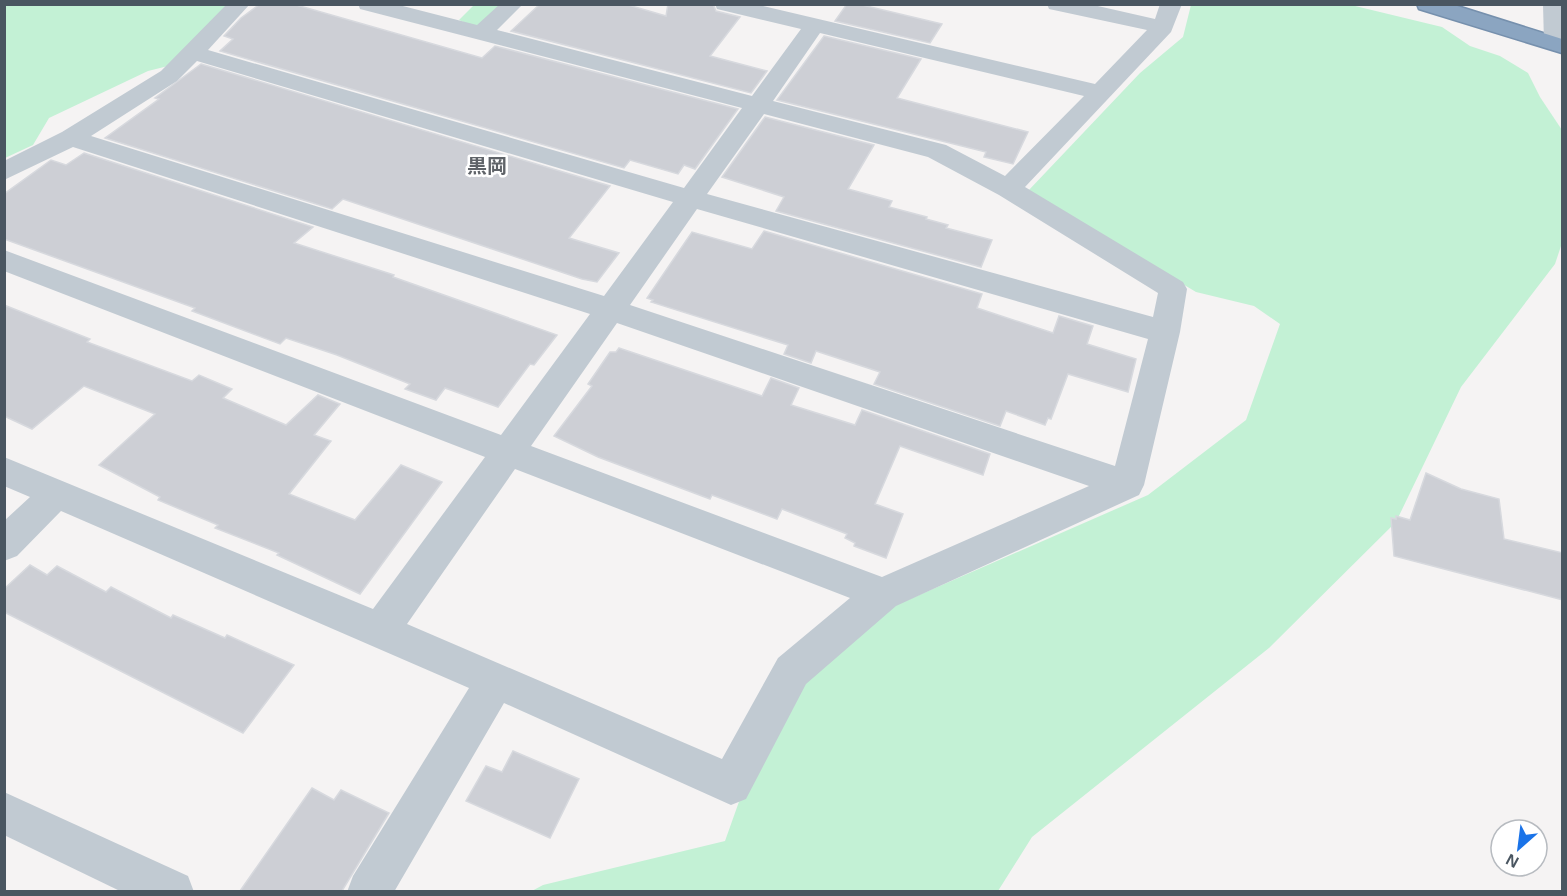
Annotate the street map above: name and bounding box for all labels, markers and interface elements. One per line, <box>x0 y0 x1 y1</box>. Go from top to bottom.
district label: 黒岡 <box>467 155 507 177</box>
north arrow <box>1489 818 1549 878</box>
text: N <box>1503 851 1521 871</box>

